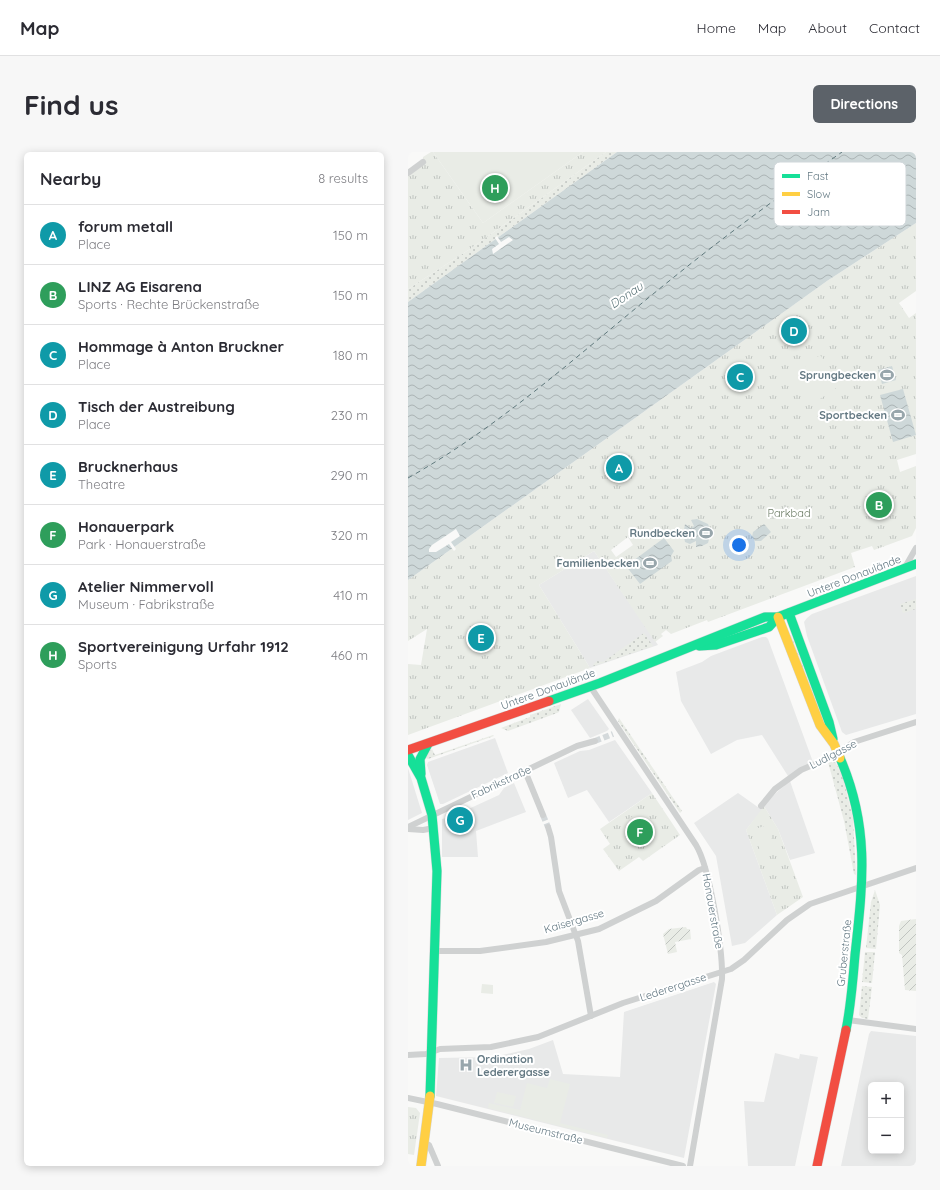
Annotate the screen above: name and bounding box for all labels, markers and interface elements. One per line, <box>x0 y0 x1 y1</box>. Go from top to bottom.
text: Map <box>20 16 59 40</box>
text: Home <box>697 19 736 37</box>
text: Map <box>758 19 786 37</box>
text: About <box>808 19 847 37</box>
text: Contact <box>869 19 920 37</box>
button: Directions <box>813 85 916 123</box>
text: Find us <box>24 87 118 122</box>
legend <box>774 162 906 226</box>
text: Nearby <box>40 168 101 189</box>
text: Fast <box>807 169 829 183</box>
text: 8 results <box>318 170 368 186</box>
pin: H <box>482 173 508 203</box>
text: Slow <box>807 187 831 201</box>
text: Jam <box>807 205 830 219</box>
text: forum metall <box>78 217 173 236</box>
text: A <box>49 227 57 243</box>
text: 150 m <box>333 227 368 243</box>
text: Place <box>78 236 111 252</box>
text: LINZ AG Eisarena <box>78 277 202 296</box>
water label: Donau <box>607 278 646 312</box>
text: B <box>49 287 57 303</box>
text: 150 m <box>333 287 368 303</box>
text: Sports · Rechte Brückenstraße <box>78 296 259 312</box>
pin: D <box>781 316 807 346</box>
text: Hommage à Anton Bruckner <box>78 337 284 356</box>
text: C <box>49 347 57 363</box>
text: 180 m <box>333 347 368 363</box>
text: Place <box>78 356 111 372</box>
pin: C <box>727 362 753 392</box>
sports icon: Sprungbecken <box>879 367 895 383</box>
place label: Sprungbecken <box>800 368 876 382</box>
text: Tisch der Austreibung <box>78 397 235 416</box>
text: D <box>48 407 58 423</box>
text: 230 m <box>331 407 368 423</box>
sports icon: Sportbecken <box>890 407 906 423</box>
place label: Sportbecken <box>819 408 887 422</box>
text: Place <box>78 416 111 432</box>
pin: A <box>606 453 632 483</box>
text: Brucknerhaus <box>78 457 178 476</box>
text: E <box>49 467 57 483</box>
text: 290 m <box>330 467 368 483</box>
text: Theatre <box>78 476 125 492</box>
pin: B <box>866 490 892 520</box>
park label: Parkbad <box>767 506 811 520</box>
text: Honauerpark <box>78 517 174 536</box>
sports icon: Rundbecken <box>698 525 714 541</box>
place label: Rundbecken <box>629 526 695 540</box>
text: F <box>49 527 57 543</box>
text: 320 m <box>331 527 368 543</box>
your location <box>729 535 749 555</box>
text: Park · Honauerstraße <box>78 536 206 552</box>
street label: Untere Donaulände <box>805 552 903 600</box>
sports icon: Familienbecken <box>642 555 658 571</box>
place label: Familienbecken <box>557 556 639 570</box>
text: Atelier Nimmervoll <box>78 577 214 596</box>
text: G <box>48 587 58 603</box>
text: 410 m <box>333 587 368 603</box>
text: Museum · Fabrikstraße <box>78 596 214 612</box>
pin: E <box>468 623 494 653</box>
text: Sportvereinigung Urfahr 1912 <box>78 637 289 656</box>
text: H <box>48 647 58 663</box>
text: 460 m <box>331 647 368 663</box>
text: Sports <box>78 656 117 672</box>
street label: Untere Donaulände <box>499 665 597 713</box>
street label: Ludlgasse <box>807 736 859 772</box>
street label: Fabrikstraße <box>469 762 533 802</box>
pin: G <box>447 805 473 835</box>
pin: F <box>627 817 653 847</box>
street label: Honauerstraße <box>699 872 727 950</box>
street label: Kaisergasse <box>542 906 606 936</box>
street label: Gruberstraße <box>833 919 855 987</box>
street label: Lederergasse <box>638 970 708 1004</box>
place label: Ordination Lederergasse <box>477 1052 550 1079</box>
hospital icon: Ordination Lederergasse <box>458 1057 474 1073</box>
map controls <box>868 1082 904 1154</box>
button: + <box>868 1082 904 1118</box>
street label: Museumstraße <box>508 1115 584 1147</box>
button: − <box>868 1118 904 1154</box>

